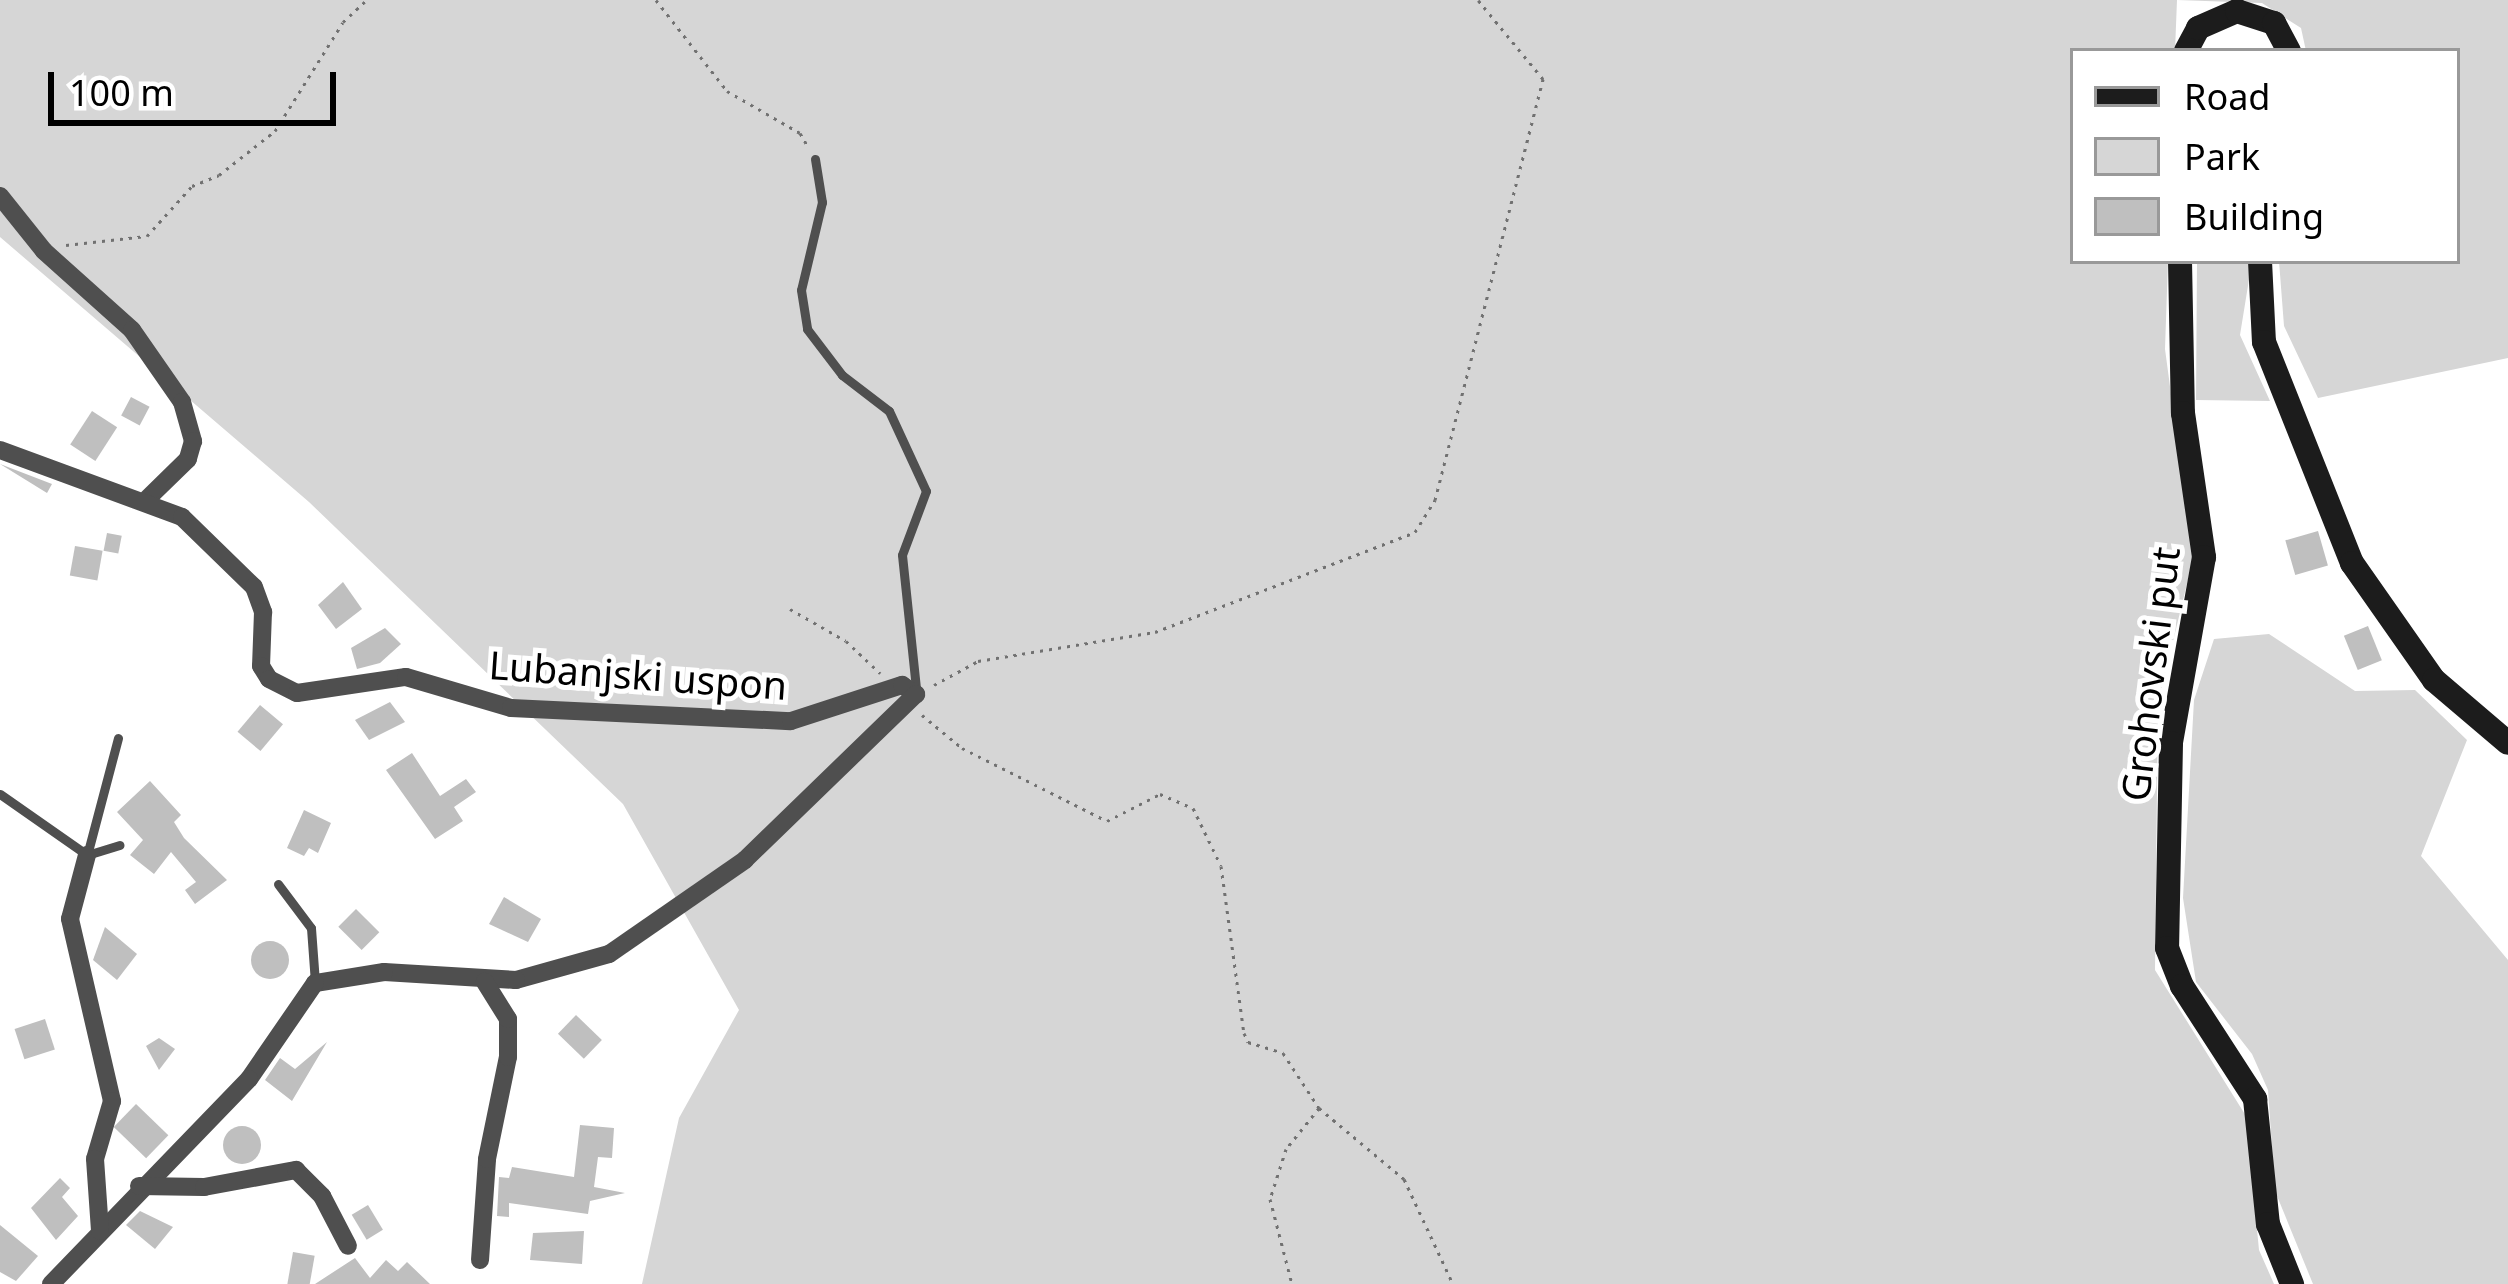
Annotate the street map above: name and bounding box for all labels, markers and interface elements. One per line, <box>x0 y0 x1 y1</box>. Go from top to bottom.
scale bar <box>54 48 342 122</box>
legend <box>2070 48 2460 264</box>
text: 100 m <box>69 68 174 117</box>
text: Road <box>2184 72 2271 121</box>
text: Park <box>2184 132 2260 181</box>
text: Building <box>2184 192 2324 241</box>
street label: Grohovski put <box>2111 544 2189 804</box>
street label: Lubanjski uspon <box>487 641 789 709</box>

